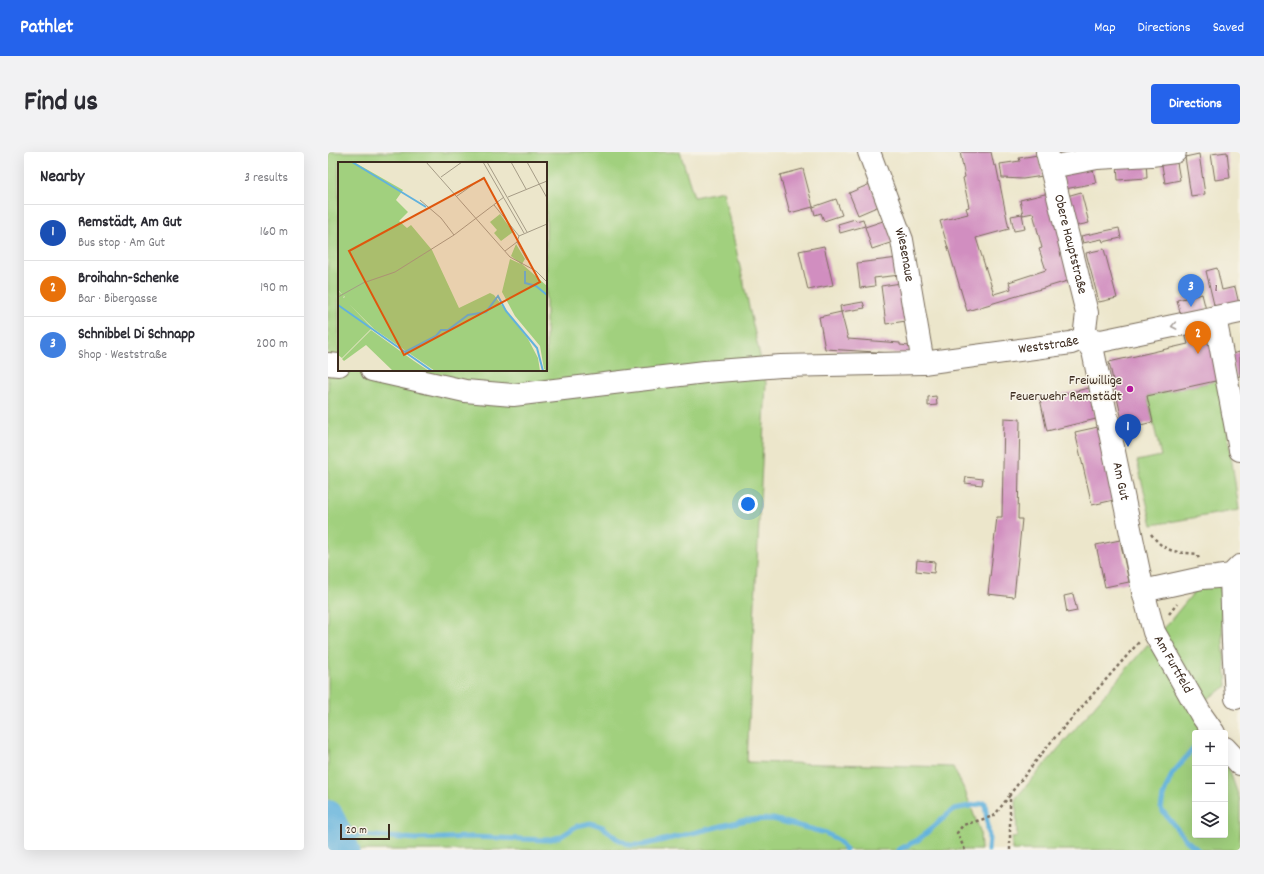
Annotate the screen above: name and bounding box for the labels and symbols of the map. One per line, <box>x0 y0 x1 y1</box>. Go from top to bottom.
inset map <box>338 162 547 371</box>
street label: Obere Hauptstraße <box>1048 192 1092 296</box>
street label: Wiesenaue <box>888 225 919 283</box>
pin: 3 <box>1178 274 1204 307</box>
house number: 1 <box>1215 280 1217 297</box>
one-way arrow <box>1171 321 1177 329</box>
pin: 2 <box>1185 321 1211 354</box>
street label: Weststraße <box>1017 331 1082 360</box>
place label: Freiwillige Feuerwehr Remstädt <box>1010 371 1122 407</box>
marker: Freiwillige Feuerwehr Remstädt <box>1125 384 1135 394</box>
pin: 1 <box>1115 414 1141 447</box>
street label: Am Gut <box>1106 460 1134 502</box>
your location <box>738 494 758 514</box>
street label: Am Furtfeld <box>1148 632 1197 697</box>
scale bar <box>340 822 390 841</box>

